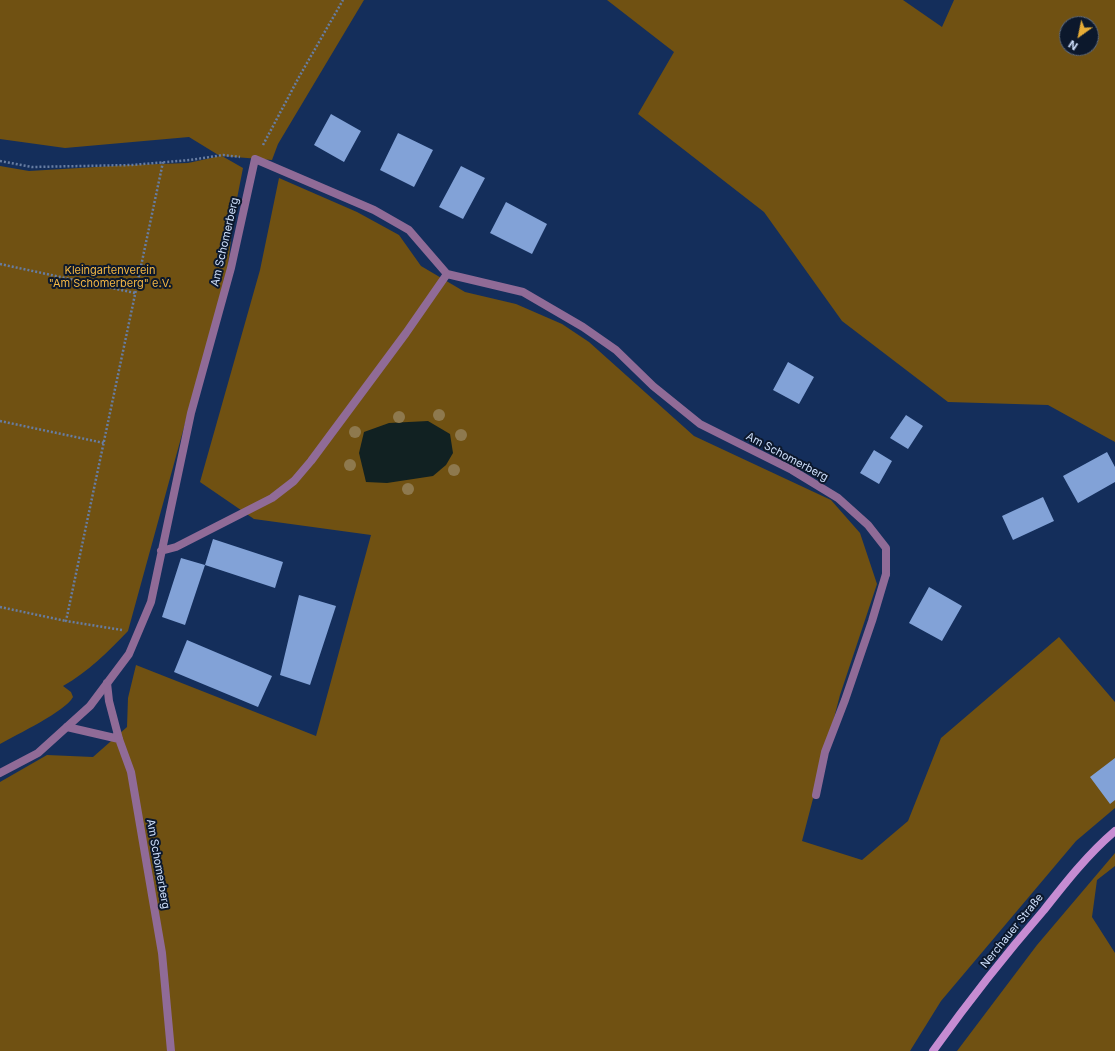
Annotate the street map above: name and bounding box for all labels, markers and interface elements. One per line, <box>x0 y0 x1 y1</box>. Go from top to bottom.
north arrow <box>1059 16 1099 56</box>
text: N <box>1066 37 1080 53</box>
street label: Am Schomerberg <box>208 196 242 288</box>
park label: Kleingartenverein "Am Schomerberg" e.V. <box>49 264 171 290</box>
street label: Am Schomerberg <box>744 430 830 484</box>
street label: Am Schomerberg <box>144 818 172 910</box>
street label: Nerchauer Straße <box>978 891 1046 971</box>

